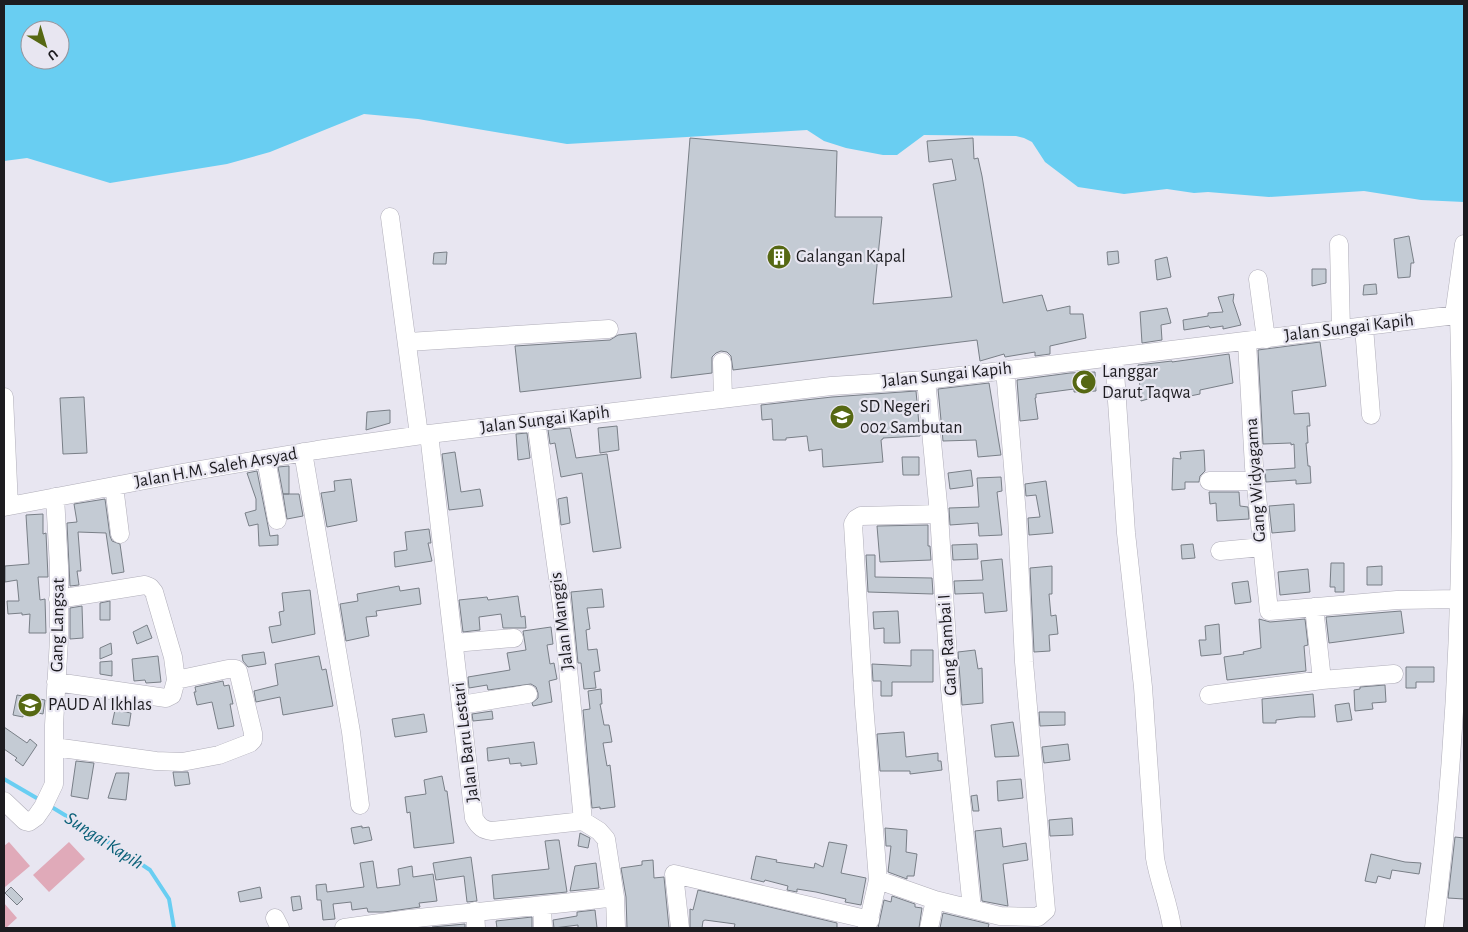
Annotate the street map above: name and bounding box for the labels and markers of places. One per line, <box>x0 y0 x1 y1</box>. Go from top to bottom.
building icon: Galangan Kapal <box>766 244 792 270</box>
place label: Galangan Kapal <box>796 248 906 266</box>
place label: Langgar Darut Taqwa <box>1102 363 1191 402</box>
mosque icon: Langgar Darut Taqwa <box>1071 369 1097 395</box>
place label: SD Negeri 002 Sambutan <box>860 398 962 437</box>
school or university icon: SD Negeri 002 Sambutan <box>829 404 855 430</box>
school or university icon: PAUD Al Ikhlas <box>17 692 43 718</box>
place label: PAUD Al Ikhlas <box>48 696 152 714</box>

